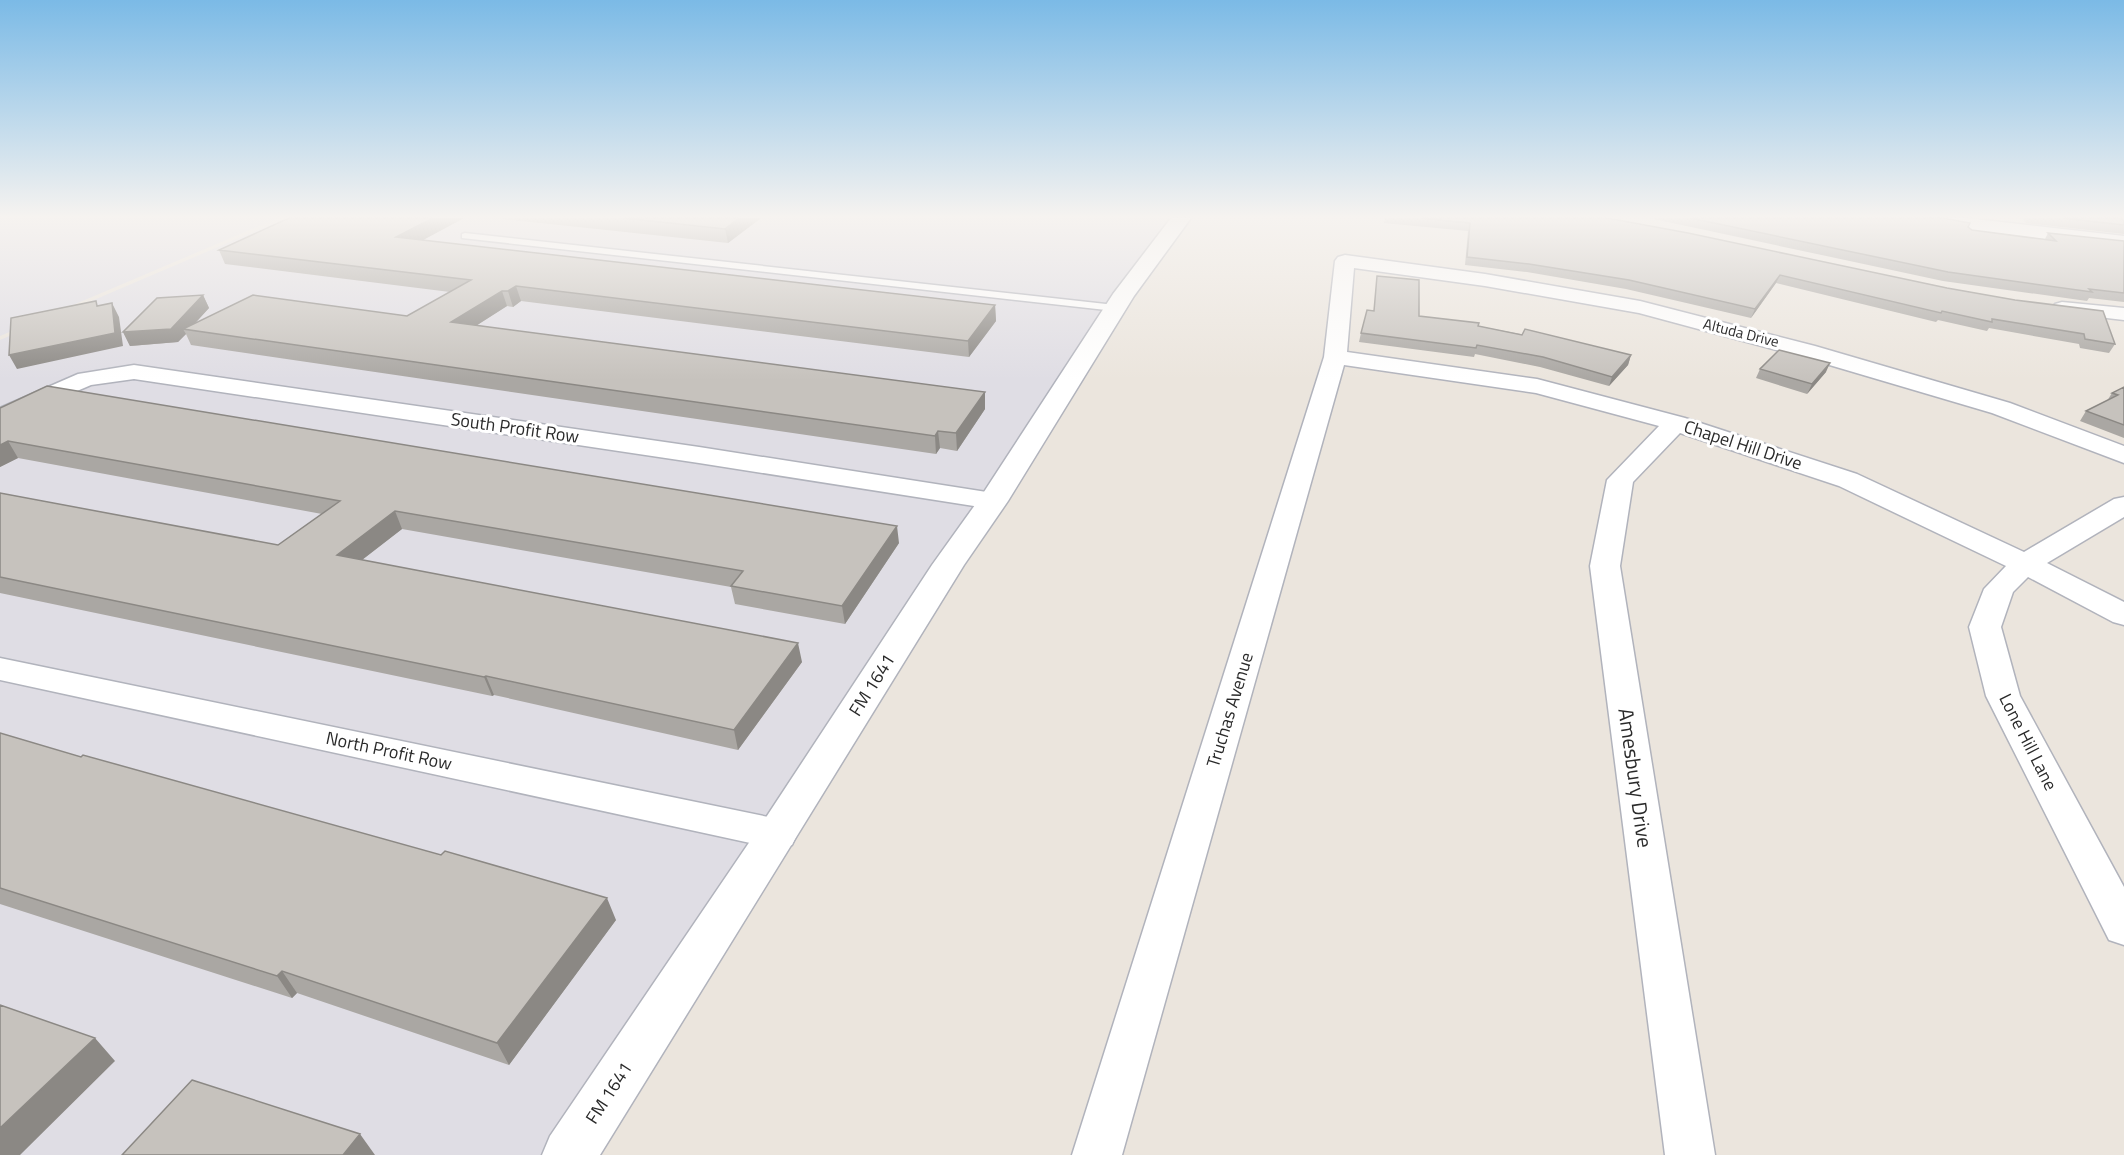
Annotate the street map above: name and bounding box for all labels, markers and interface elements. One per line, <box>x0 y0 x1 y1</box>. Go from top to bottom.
street label: Altuda Drive <box>1701 312 1781 353</box>
street label: South Profit Row <box>449 405 581 450</box>
street label: Chapel Hill Drive <box>1681 413 1806 476</box>
street label: FM 1641 <box>842 648 901 721</box>
street label: Truchas Avenue <box>1199 649 1260 771</box>
street label: Lone Hill Lane <box>1992 689 2064 795</box>
street label: Amesbury Drive <box>1610 706 1662 850</box>
street label: North Profit Row <box>324 724 455 777</box>
street label: FM 1641 <box>579 1056 639 1129</box>

